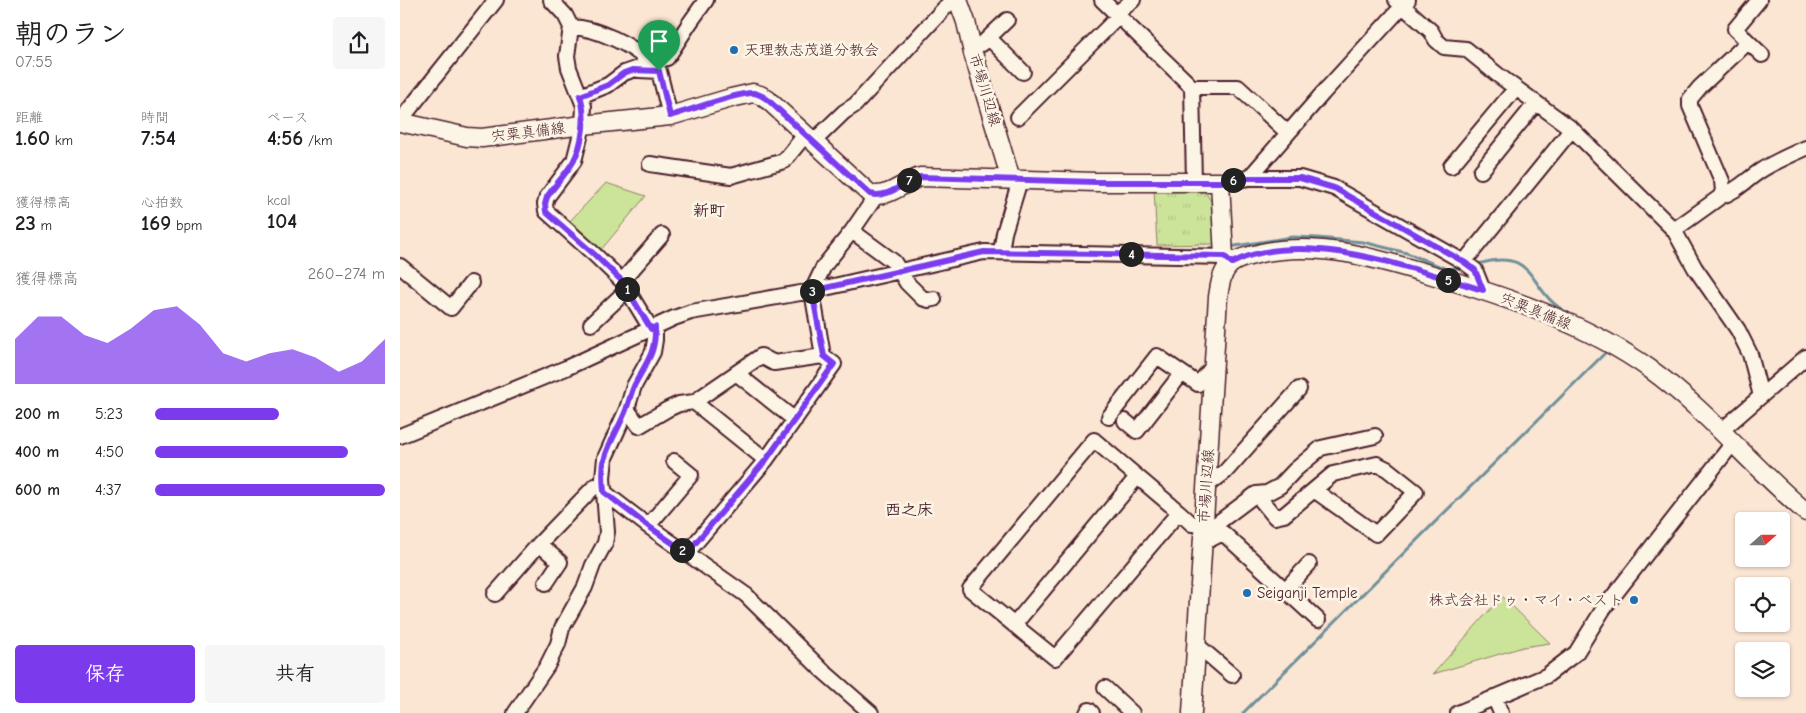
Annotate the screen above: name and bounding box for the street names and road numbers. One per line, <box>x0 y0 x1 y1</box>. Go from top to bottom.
street label: 市場川辺線 <box>965 51 1005 129</box>
street label: 宍粟真備線 <box>490 118 566 146</box>
street label: 宍粟真備線 <box>1498 289 1574 333</box>
street label: 市場川辺線 <box>1194 448 1218 524</box>

